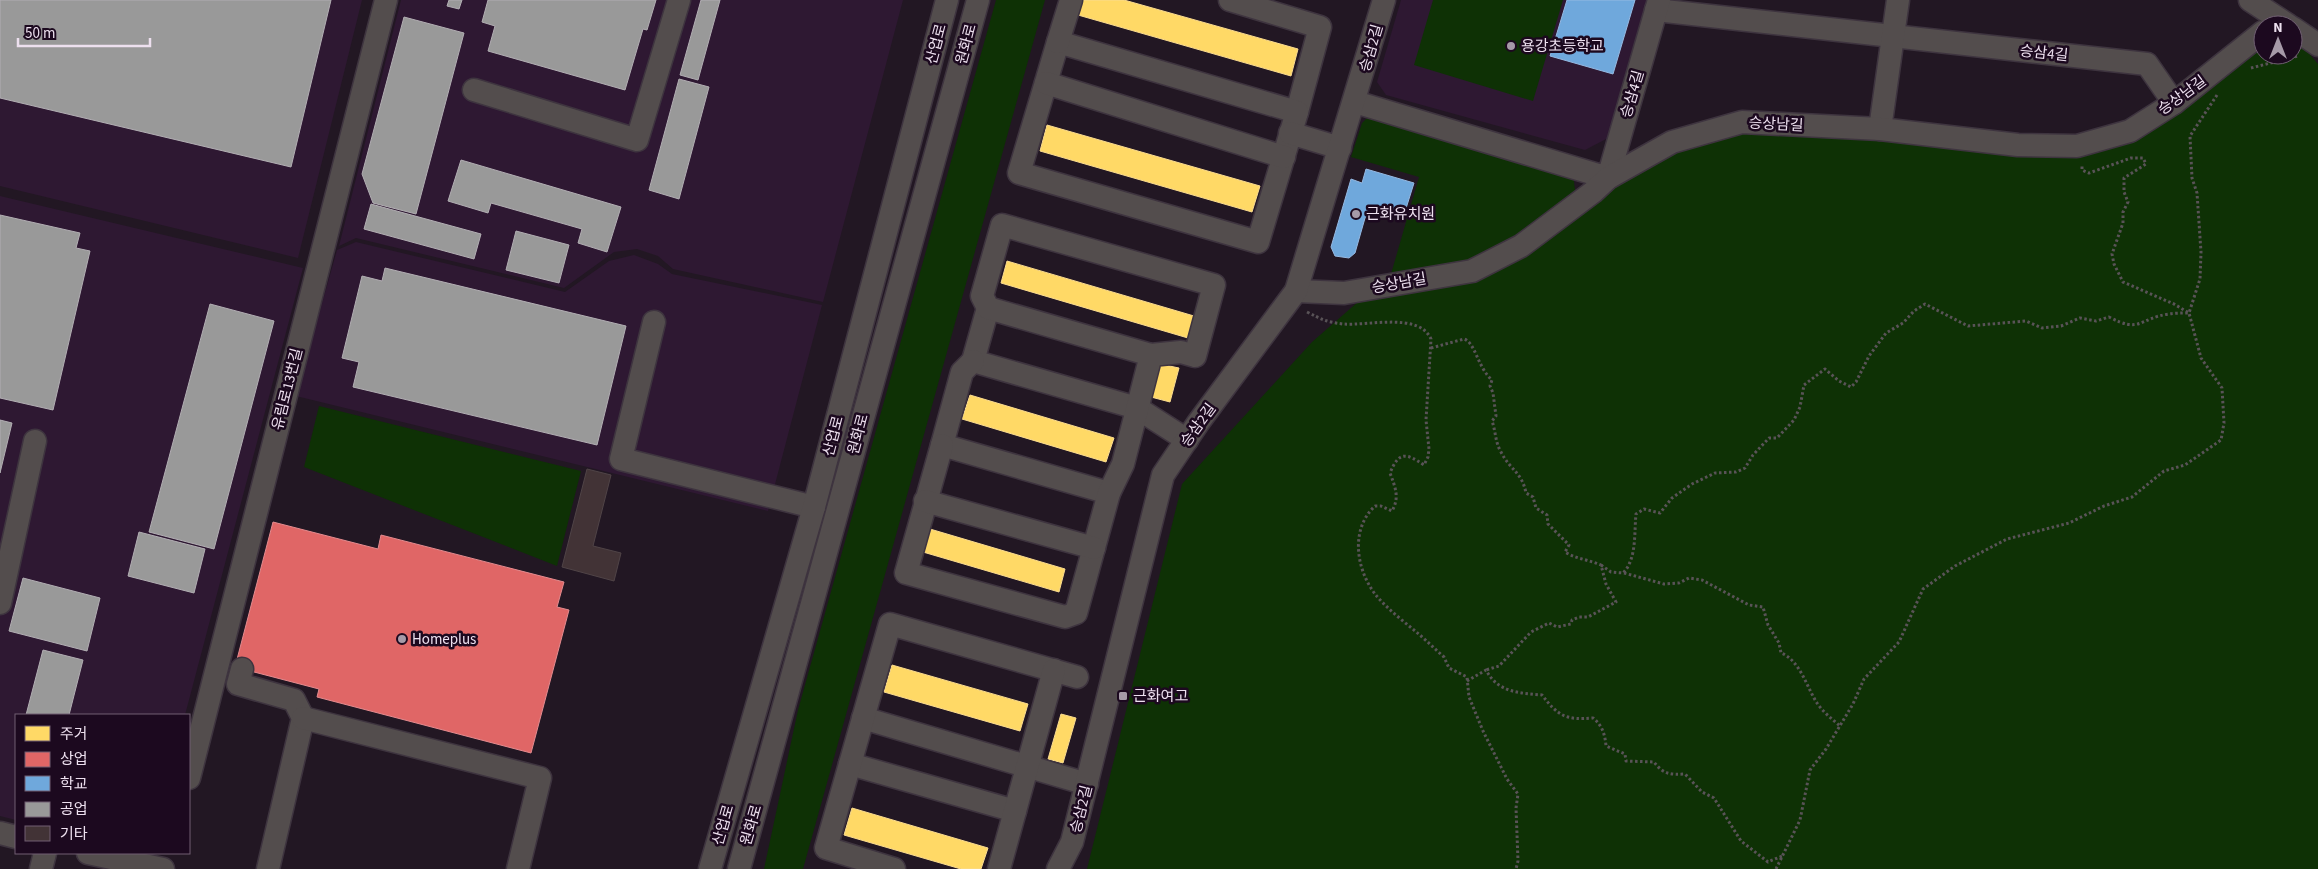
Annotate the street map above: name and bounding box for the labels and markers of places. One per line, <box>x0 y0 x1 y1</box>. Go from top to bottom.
place label: 용강초등학교 <box>1521 36 1604 57</box>
marker: 용강초등학교 <box>1505 40 1517 52</box>
place label: 근화유치원 <box>1366 204 1435 225</box>
marker: 근화유치원 <box>1350 208 1362 220</box>
place label: Homeplus <box>412 629 476 650</box>
marker: Homeplus <box>396 633 408 645</box>
place label: 근화여고 <box>1133 686 1188 707</box>
marker: 근화여고 <box>1117 690 1129 702</box>

